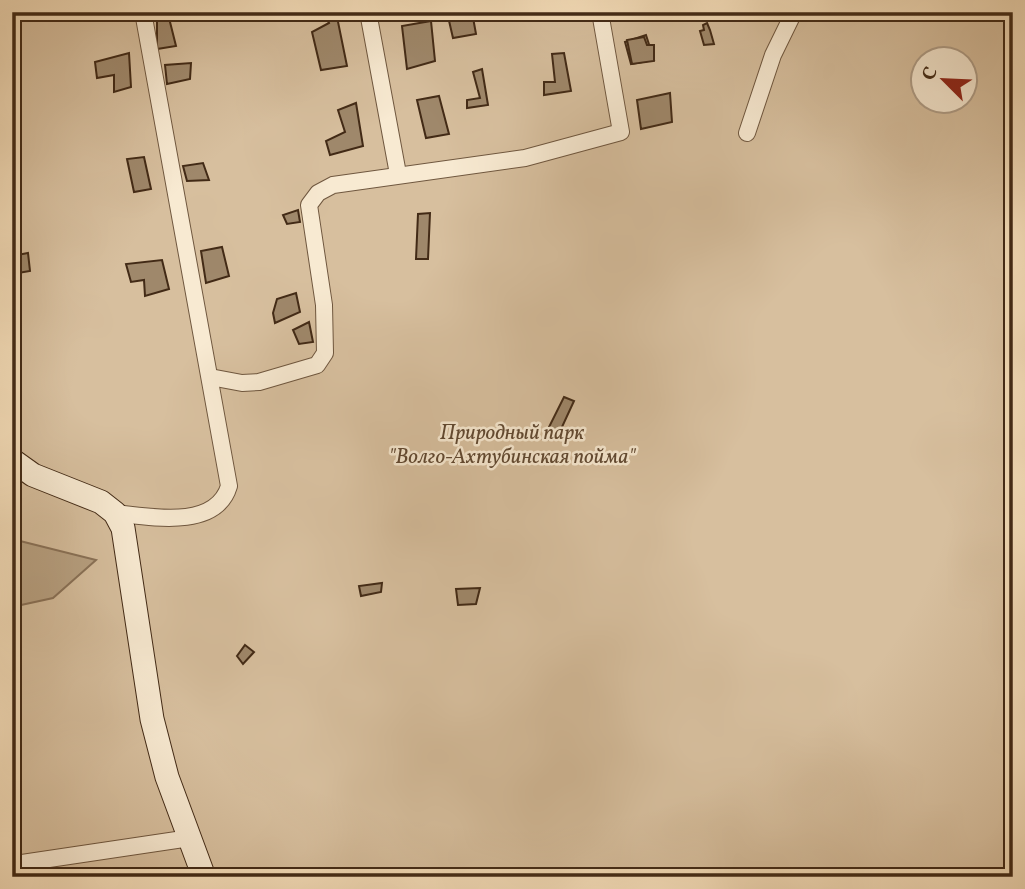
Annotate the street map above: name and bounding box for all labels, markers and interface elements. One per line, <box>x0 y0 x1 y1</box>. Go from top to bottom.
north arrow <box>909 46 979 116</box>
text: С <box>916 63 945 85</box>
park label: Природный парк "Волго-Ахтубинская пойма" <box>389 419 636 472</box>

